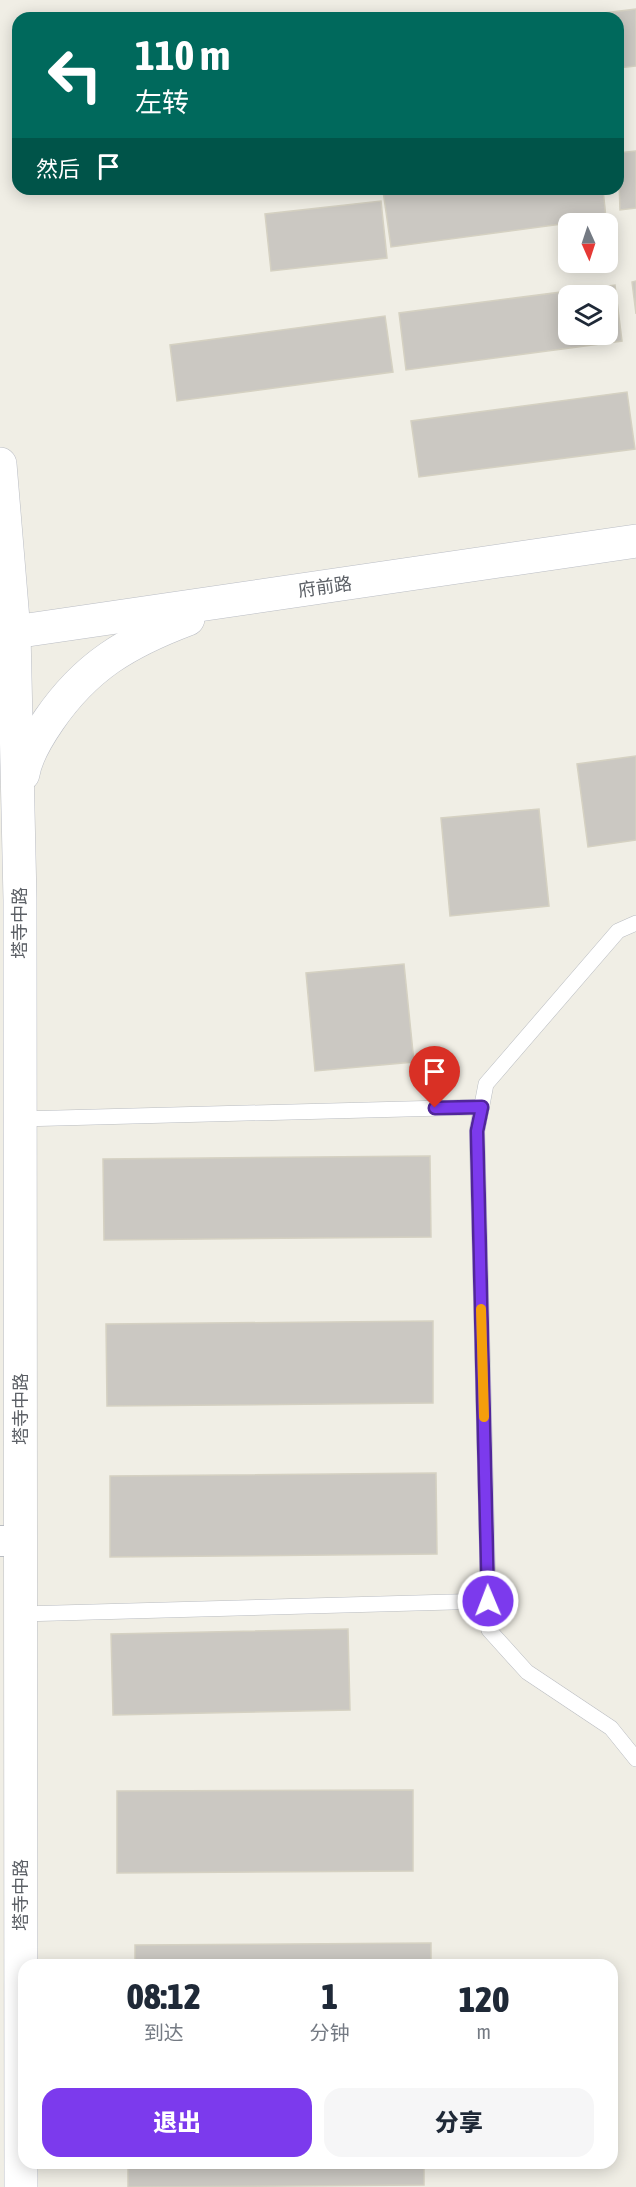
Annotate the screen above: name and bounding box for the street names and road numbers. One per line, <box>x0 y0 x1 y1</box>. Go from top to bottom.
street label: 府前路 <box>297 572 353 601</box>
street label: 塔寺中路 <box>9 887 30 959</box>
street label: 塔寺中路 <box>10 1373 31 1445</box>
street label: 塔寺中路 <box>10 1859 31 1931</box>

